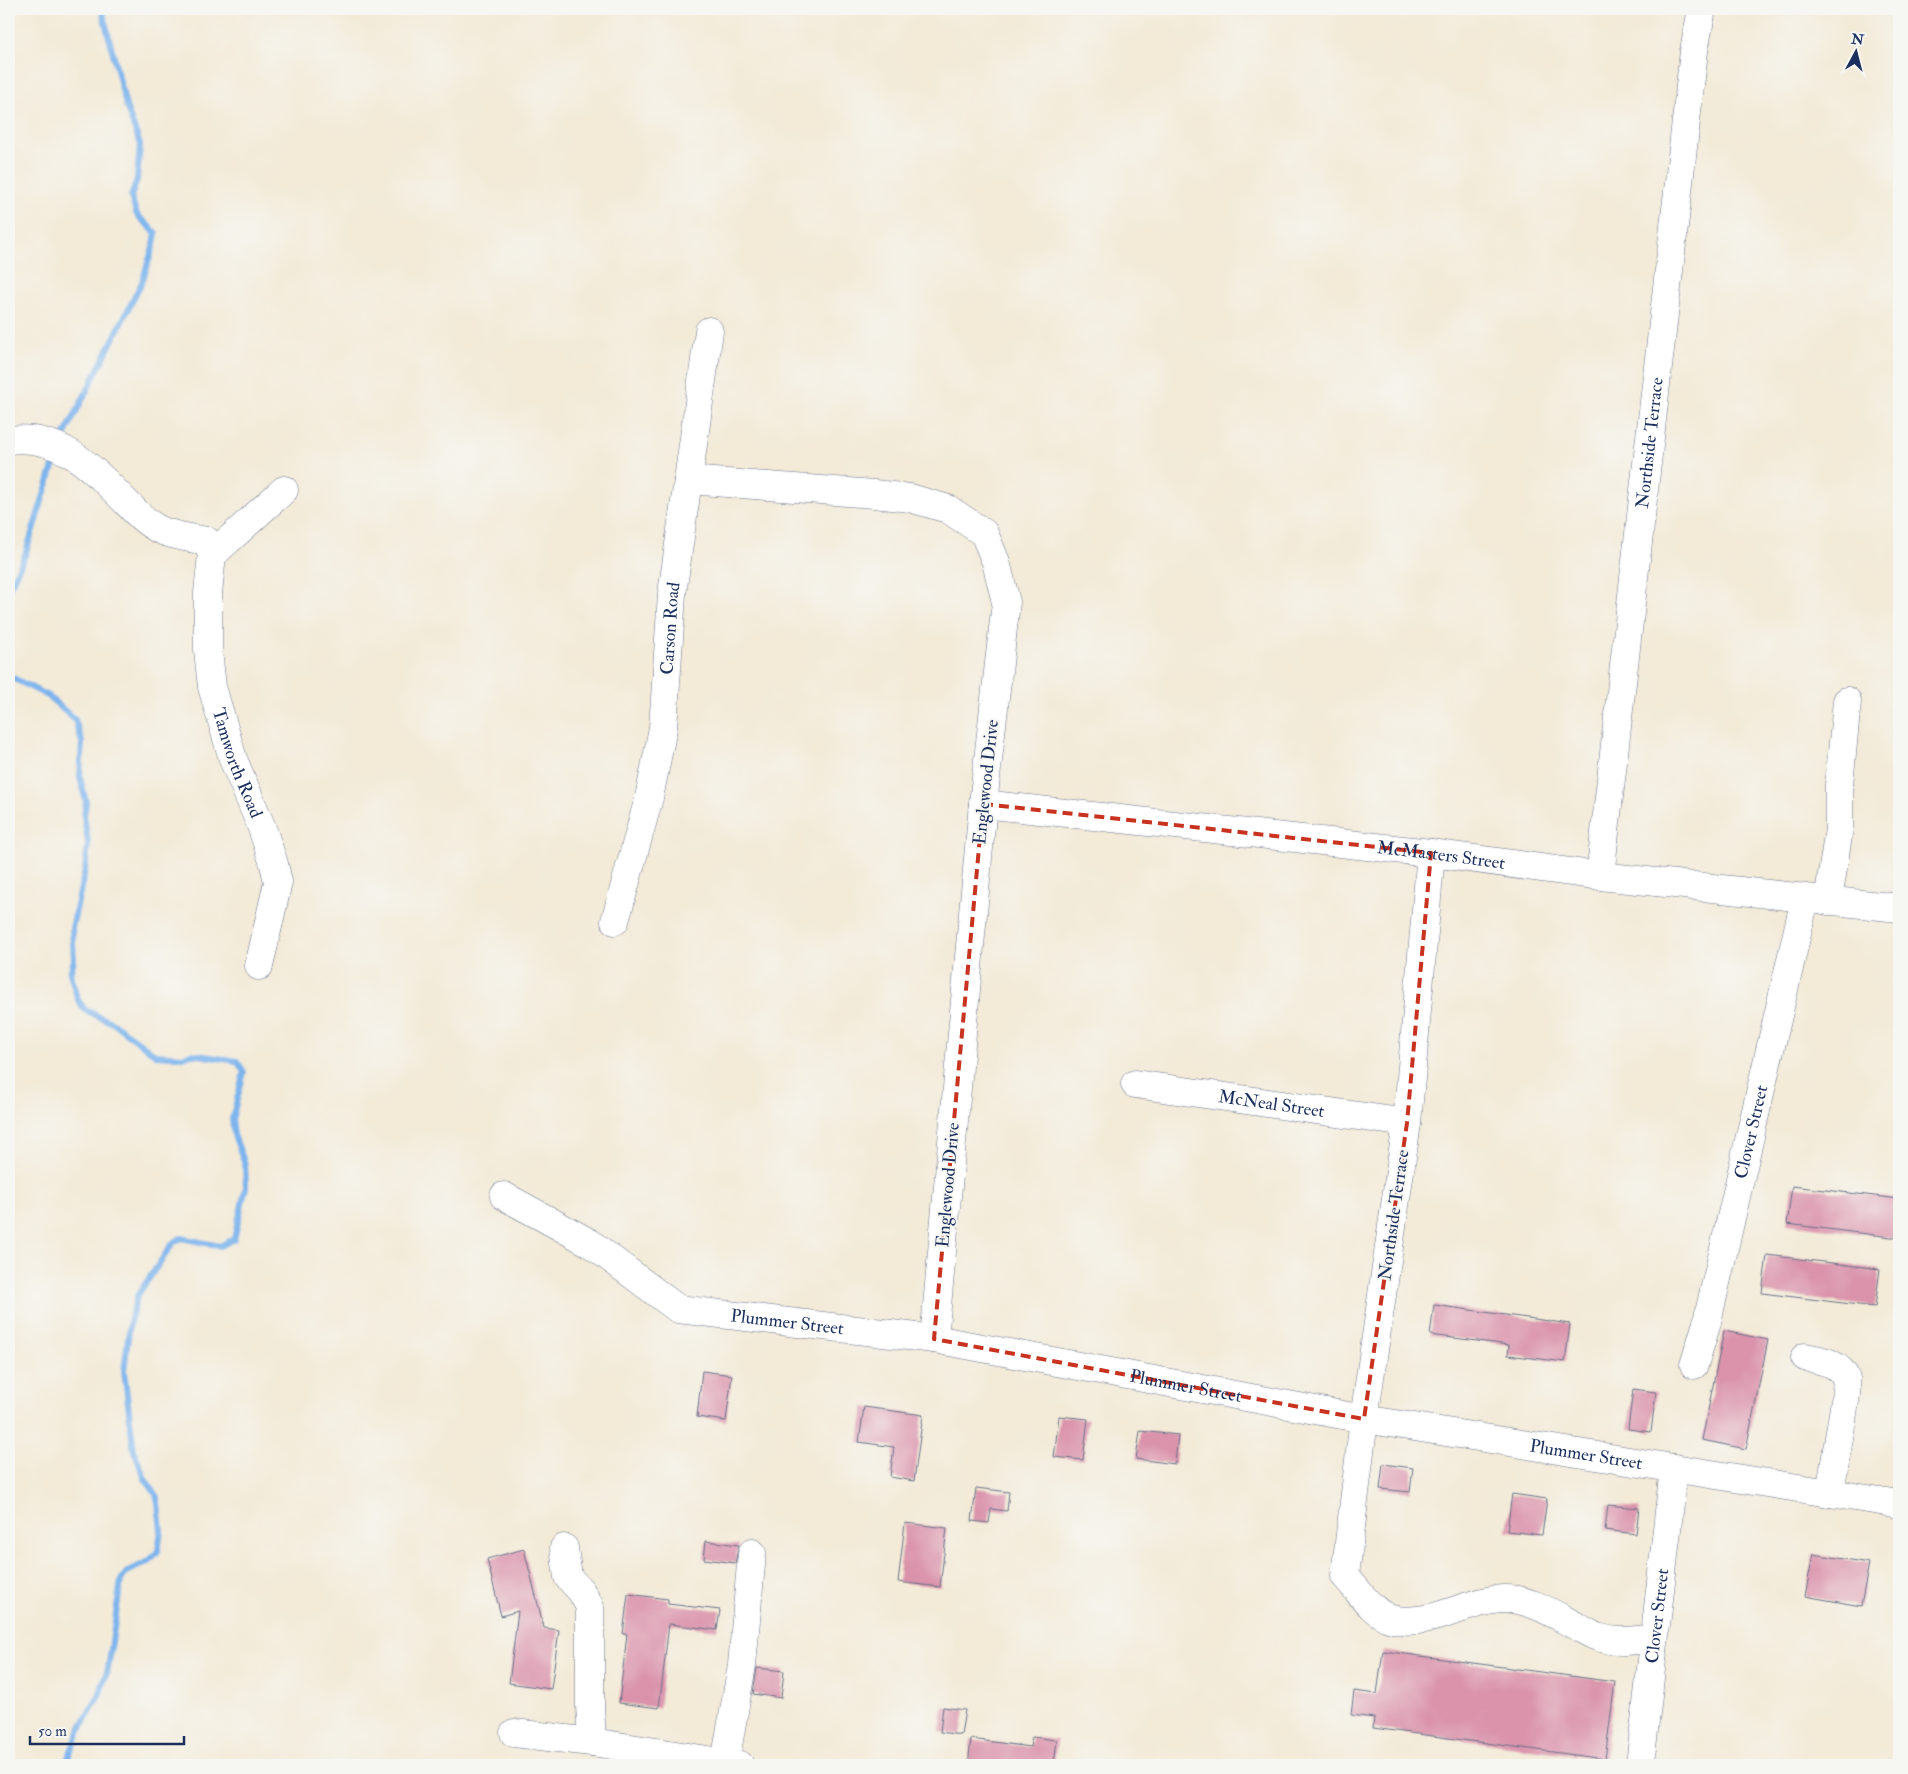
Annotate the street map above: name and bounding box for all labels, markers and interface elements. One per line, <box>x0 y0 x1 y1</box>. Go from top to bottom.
north arrow <box>1830 28 1880 78</box>
text: N <box>1849 30 1865 49</box>
street label: Northside Terrace <box>1630 376 1668 510</box>
street label: Carson Road <box>655 580 685 675</box>
street label: Tamworth Road <box>207 705 268 821</box>
street label: Englewood Drive <box>968 718 1004 846</box>
street label: McMasters Street <box>1376 836 1507 874</box>
street label: Clover Street <box>1729 1083 1773 1181</box>
street label: McNeal Street <box>1217 1085 1326 1123</box>
street label: Englewood Drive <box>931 1121 965 1248</box>
street label: Northside Terrace <box>1373 1148 1415 1282</box>
street label: Plummer Street <box>729 1304 845 1340</box>
street label: Plummer Street <box>1128 1364 1244 1408</box>
street label: Plummer Street <box>1528 1434 1644 1475</box>
street label: Clover Street <box>1640 1567 1674 1665</box>
scale bar <box>30 1714 184 1746</box>
text: 50 m <box>38 1722 67 1741</box>

